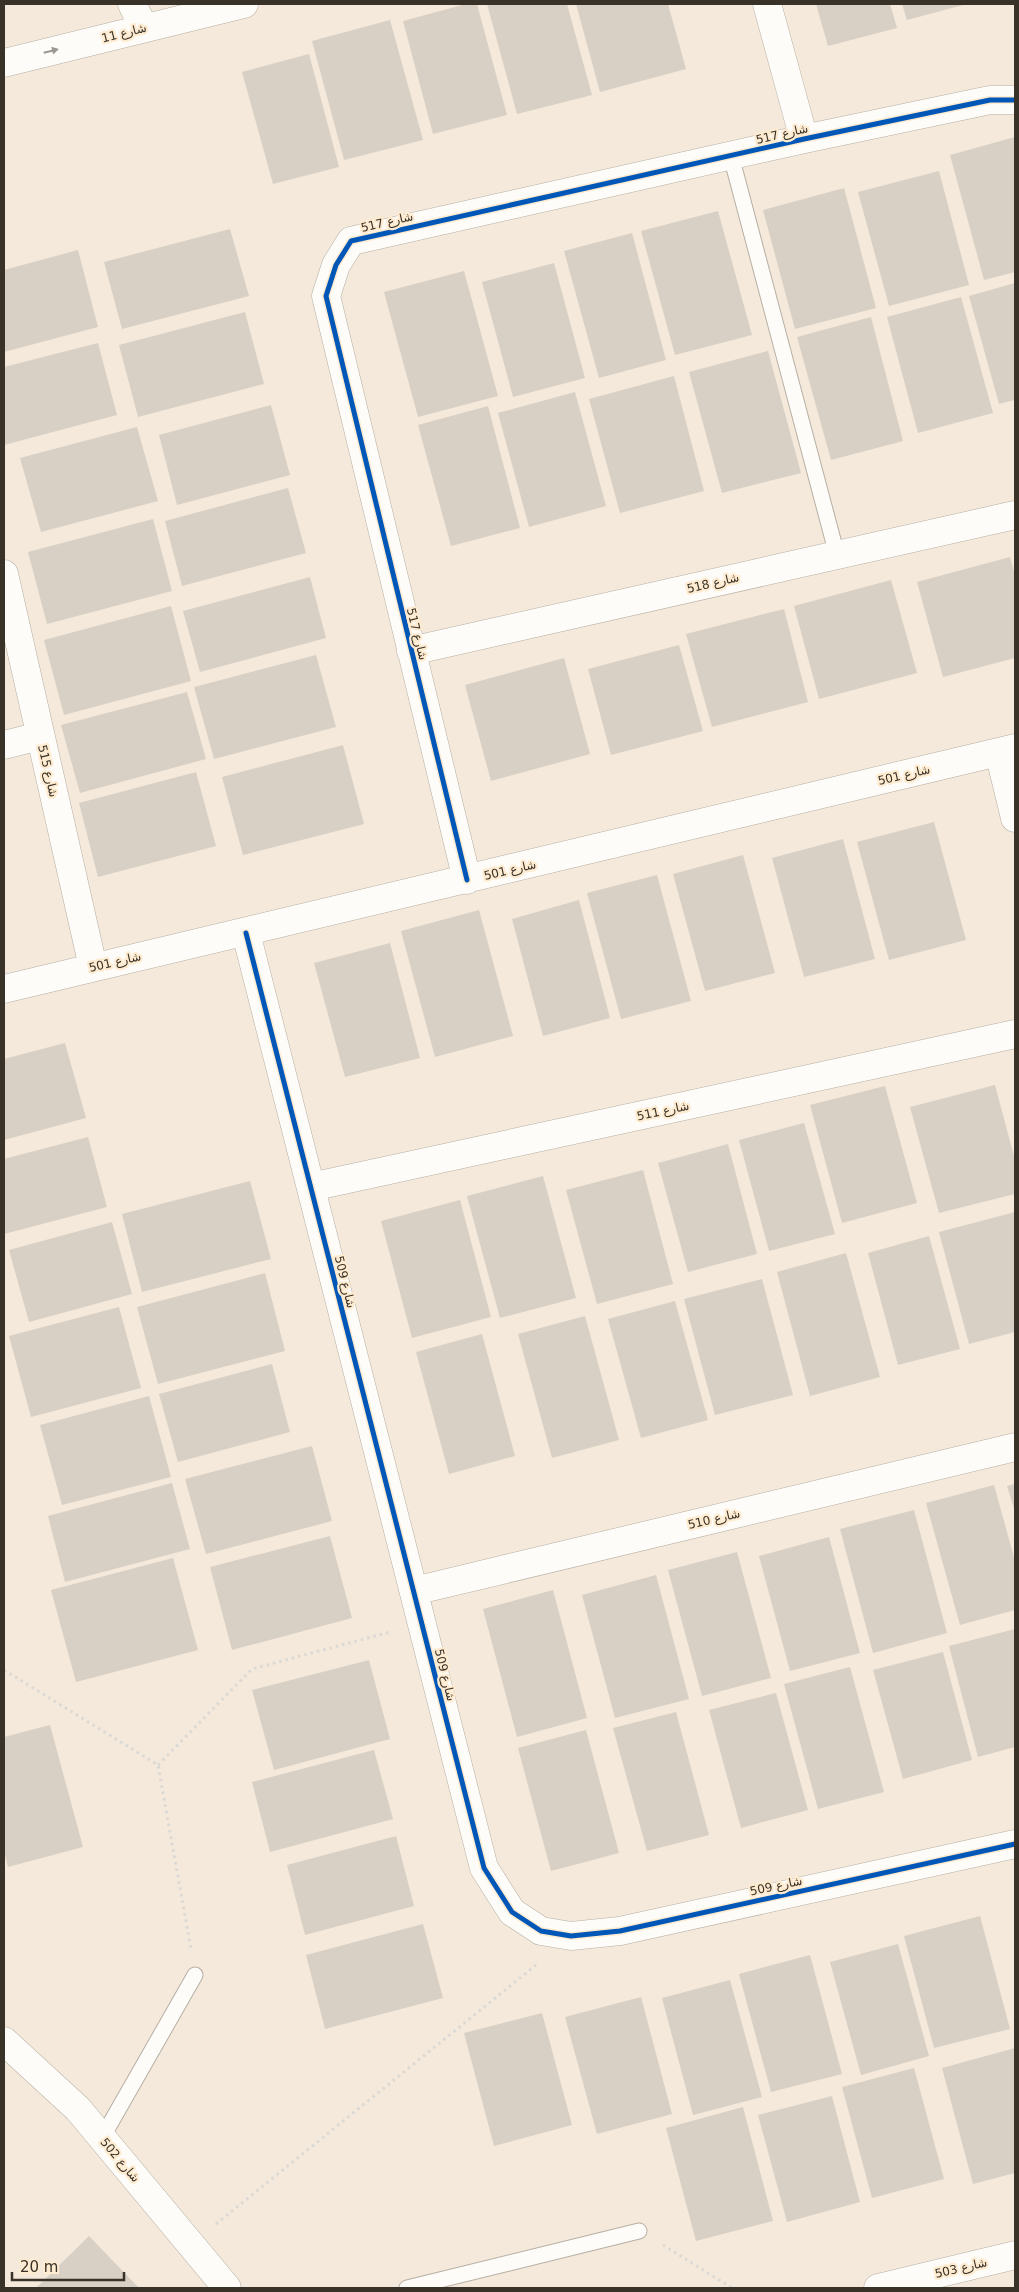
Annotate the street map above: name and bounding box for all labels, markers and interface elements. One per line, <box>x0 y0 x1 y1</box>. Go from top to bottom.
street label: شارع 11 <box>100 21 148 46</box>
one-way arrow <box>44 47 59 55</box>
street label: شارع 517 <box>754 121 810 148</box>
street label: شارع 517 <box>359 209 415 236</box>
street label: شارع 518 <box>685 570 741 597</box>
street label: شارع 517 <box>403 606 430 662</box>
street label: شارع 515 <box>34 743 61 799</box>
street label: شارع 501 <box>876 762 932 789</box>
street label: شارع 501 <box>482 857 538 884</box>
street label: شارع 501 <box>87 949 143 976</box>
street label: شارع 511 <box>635 1099 691 1124</box>
street label: شارع 509 <box>331 1254 358 1310</box>
street label: شارع 510 <box>686 1506 742 1533</box>
street label: شارع 509 <box>431 1647 458 1703</box>
street label: شارع 509 <box>748 1874 804 1899</box>
street label: شارع 502 <box>97 2135 143 2186</box>
scale bar <box>12 2250 125 2282</box>
street label: شارع 503 <box>933 2255 989 2282</box>
text: 20 m <box>20 2258 58 2276</box>

